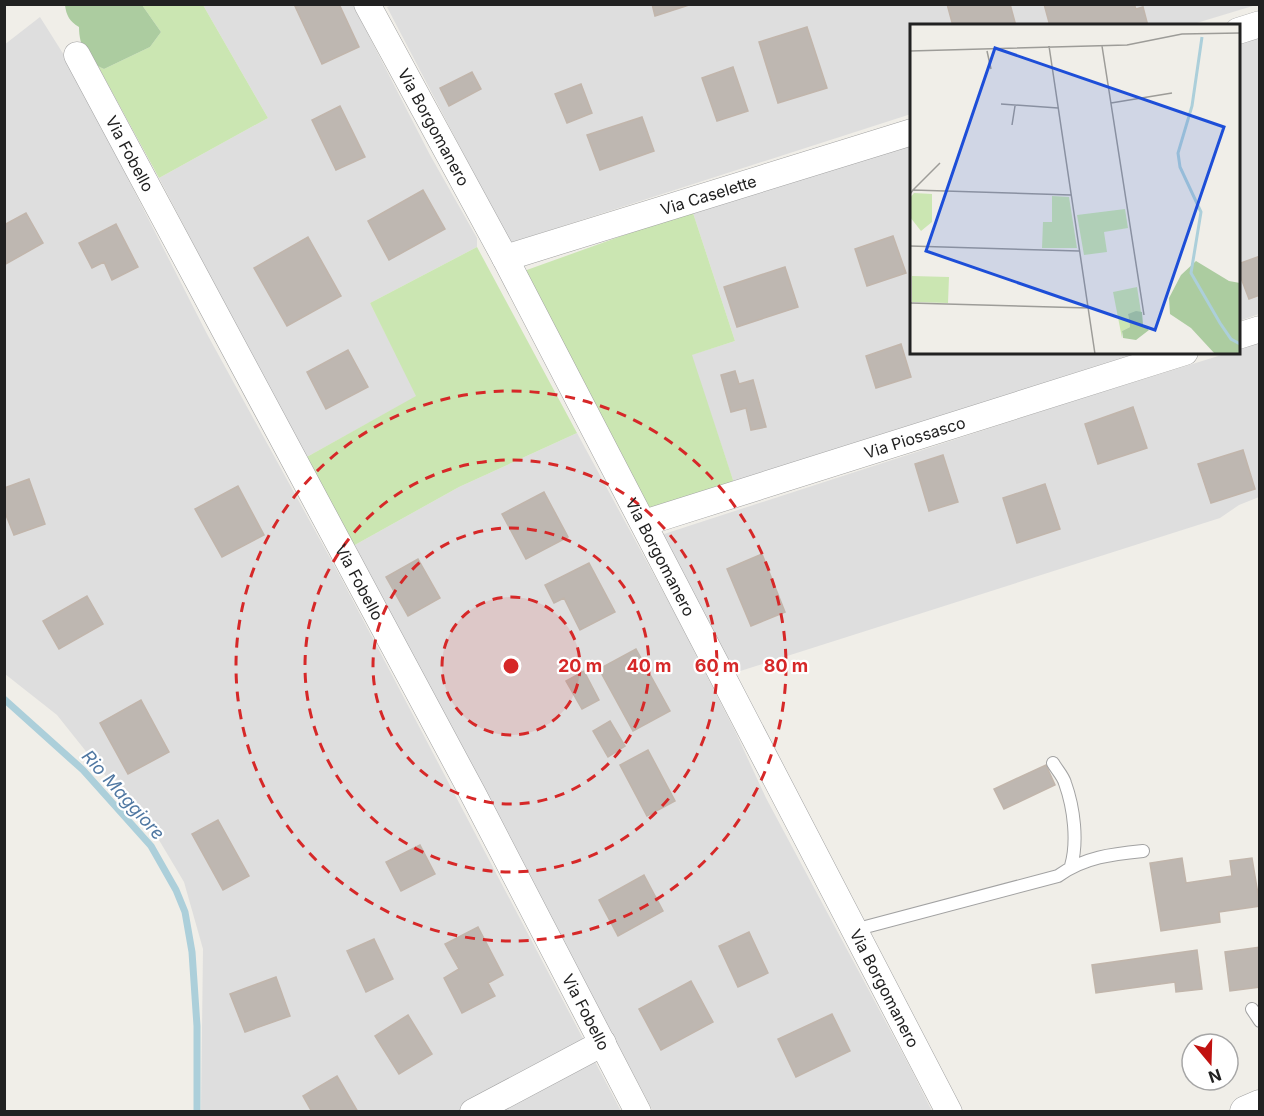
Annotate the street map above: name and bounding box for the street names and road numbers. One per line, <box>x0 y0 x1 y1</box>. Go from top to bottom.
street label: Via Borgomanero <box>394 65 474 189</box>
street label: Via Fobello <box>101 112 158 195</box>
street label: Via Caselette <box>658 171 759 219</box>
street label: Via Piossasco <box>862 412 968 463</box>
street label: Via Borgomanero <box>621 494 699 620</box>
street label: Via Fobello <box>331 541 388 624</box>
street label: Via Borgomanero <box>846 926 924 1051</box>
street label: Via Fobello <box>558 970 614 1054</box>

